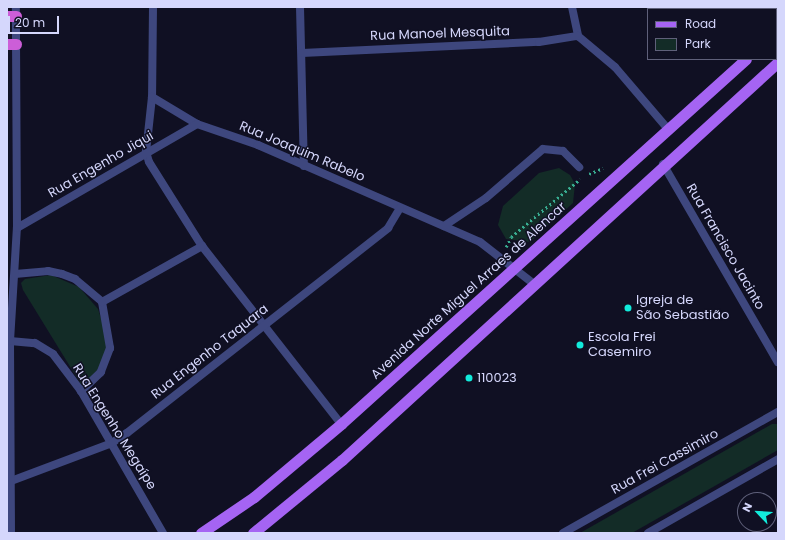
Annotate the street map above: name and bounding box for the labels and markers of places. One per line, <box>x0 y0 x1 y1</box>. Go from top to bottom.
place label: Igreja de São Sebastião <box>636 293 729 324</box>
marker: Igreja de São Sebastião <box>623 303 633 313</box>
place label: Escola Frei Casemiro <box>588 330 656 361</box>
marker: Escola Frei Casemiro <box>575 340 585 350</box>
place label: 110023 <box>477 370 517 386</box>
marker: 110023 <box>464 373 474 383</box>

